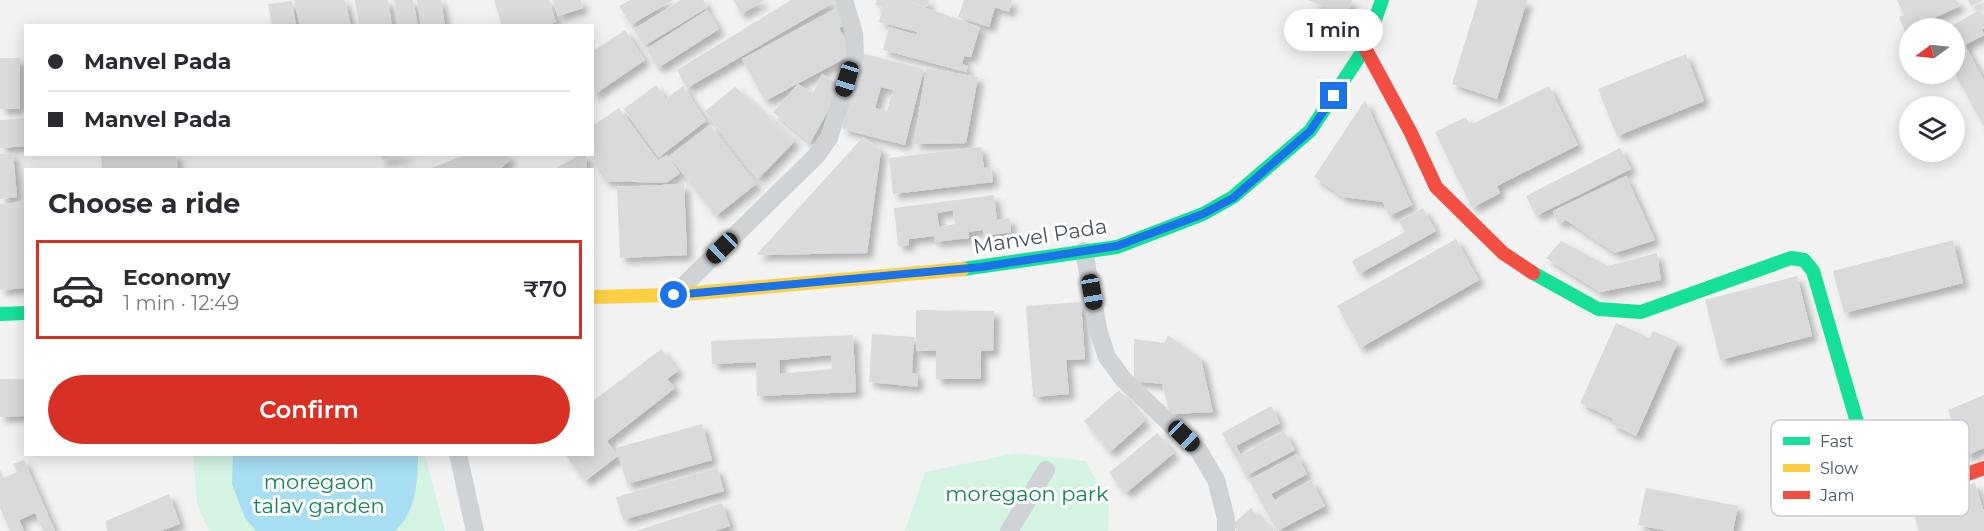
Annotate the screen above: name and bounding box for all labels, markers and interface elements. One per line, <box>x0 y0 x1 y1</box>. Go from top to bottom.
callout: 1 min <box>1284 9 1384 51</box>
text: 1 min <box>1307 18 1360 42</box>
north arrow <box>1899 18 1965 84</box>
map controls <box>1899 18 1965 162</box>
text: Manvel Pada <box>84 48 231 75</box>
car <box>833 59 861 99</box>
route end <box>1320 82 1347 109</box>
button: layers <box>1899 96 1965 162</box>
text: Manvel Pada <box>84 106 231 133</box>
text: Choose a ride <box>48 187 240 220</box>
street label: Manvel Pada <box>971 213 1109 259</box>
car <box>703 229 741 267</box>
icon: car <box>51 263 105 317</box>
text: Economy <box>123 264 231 291</box>
car <box>1080 273 1104 311</box>
text: ₹70 <box>523 276 567 303</box>
route start <box>660 281 687 308</box>
text: 1 min · 12:49 <box>123 291 239 315</box>
button: Confirm <box>48 375 570 444</box>
car <box>1165 417 1203 455</box>
legend <box>1771 420 1969 516</box>
text: Fast <box>1820 432 1854 451</box>
text: Slow <box>1820 459 1858 478</box>
park label: moregaon talav garden <box>253 469 385 518</box>
park label: moregaon park <box>945 481 1109 506</box>
text: Jam <box>1819 486 1854 505</box>

